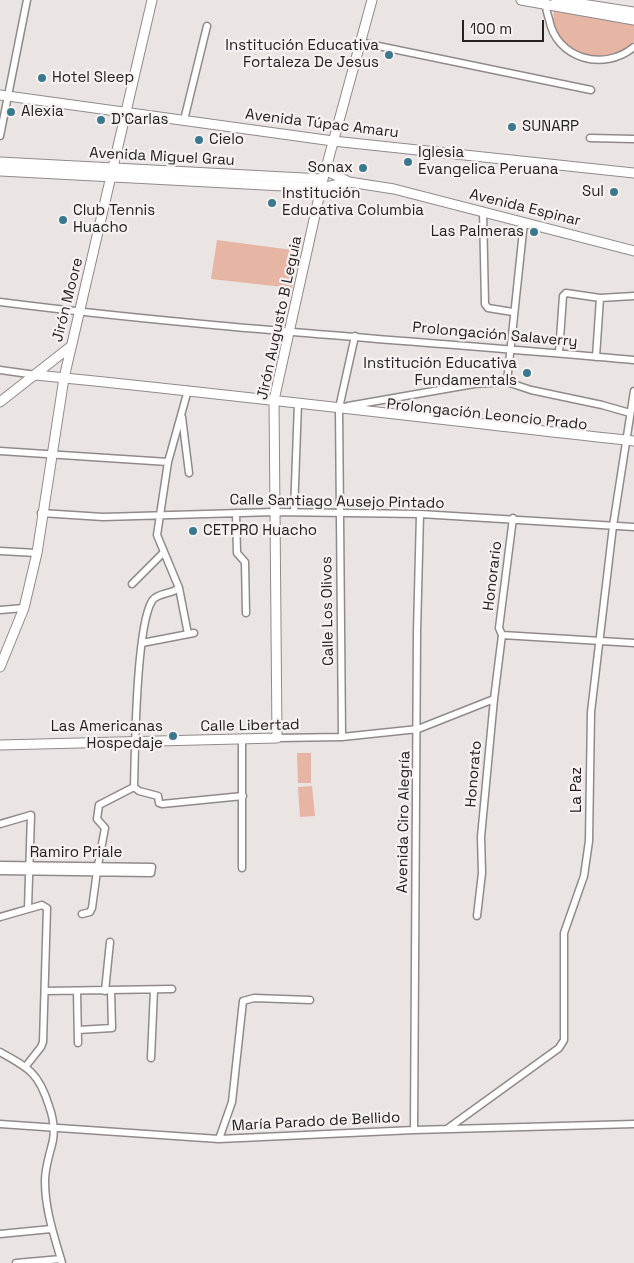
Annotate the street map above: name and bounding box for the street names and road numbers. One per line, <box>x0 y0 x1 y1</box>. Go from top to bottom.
street label: Avenida Túpac Amaru <box>244 106 400 142</box>
street label: Avenida Miguel Grau <box>89 144 235 170</box>
street label: Avenida Espinar <box>468 185 582 231</box>
street label: Jirón Augusto B Leguia <box>254 234 306 402</box>
street label: Jirón Moore <box>49 256 87 344</box>
street label: Prolongación Salaverry <box>412 319 578 351</box>
street label: Prolongación Leoncio Prado <box>386 396 588 434</box>
street label: Calle Santiago Ausejo Pintado <box>229 491 445 513</box>
street label: Honorario <box>480 540 506 612</box>
street label: Calle Los Olivos <box>318 556 338 666</box>
street label: Calle Libertad <box>200 716 300 736</box>
street label: Honorato <box>462 740 486 808</box>
street label: Avenida Ciro Alegría <box>394 751 414 893</box>
street label: La Paz <box>568 767 586 813</box>
street label: Ramiro Priale <box>30 844 122 862</box>
street label: María Parado de Bellido <box>231 1109 401 1135</box>

